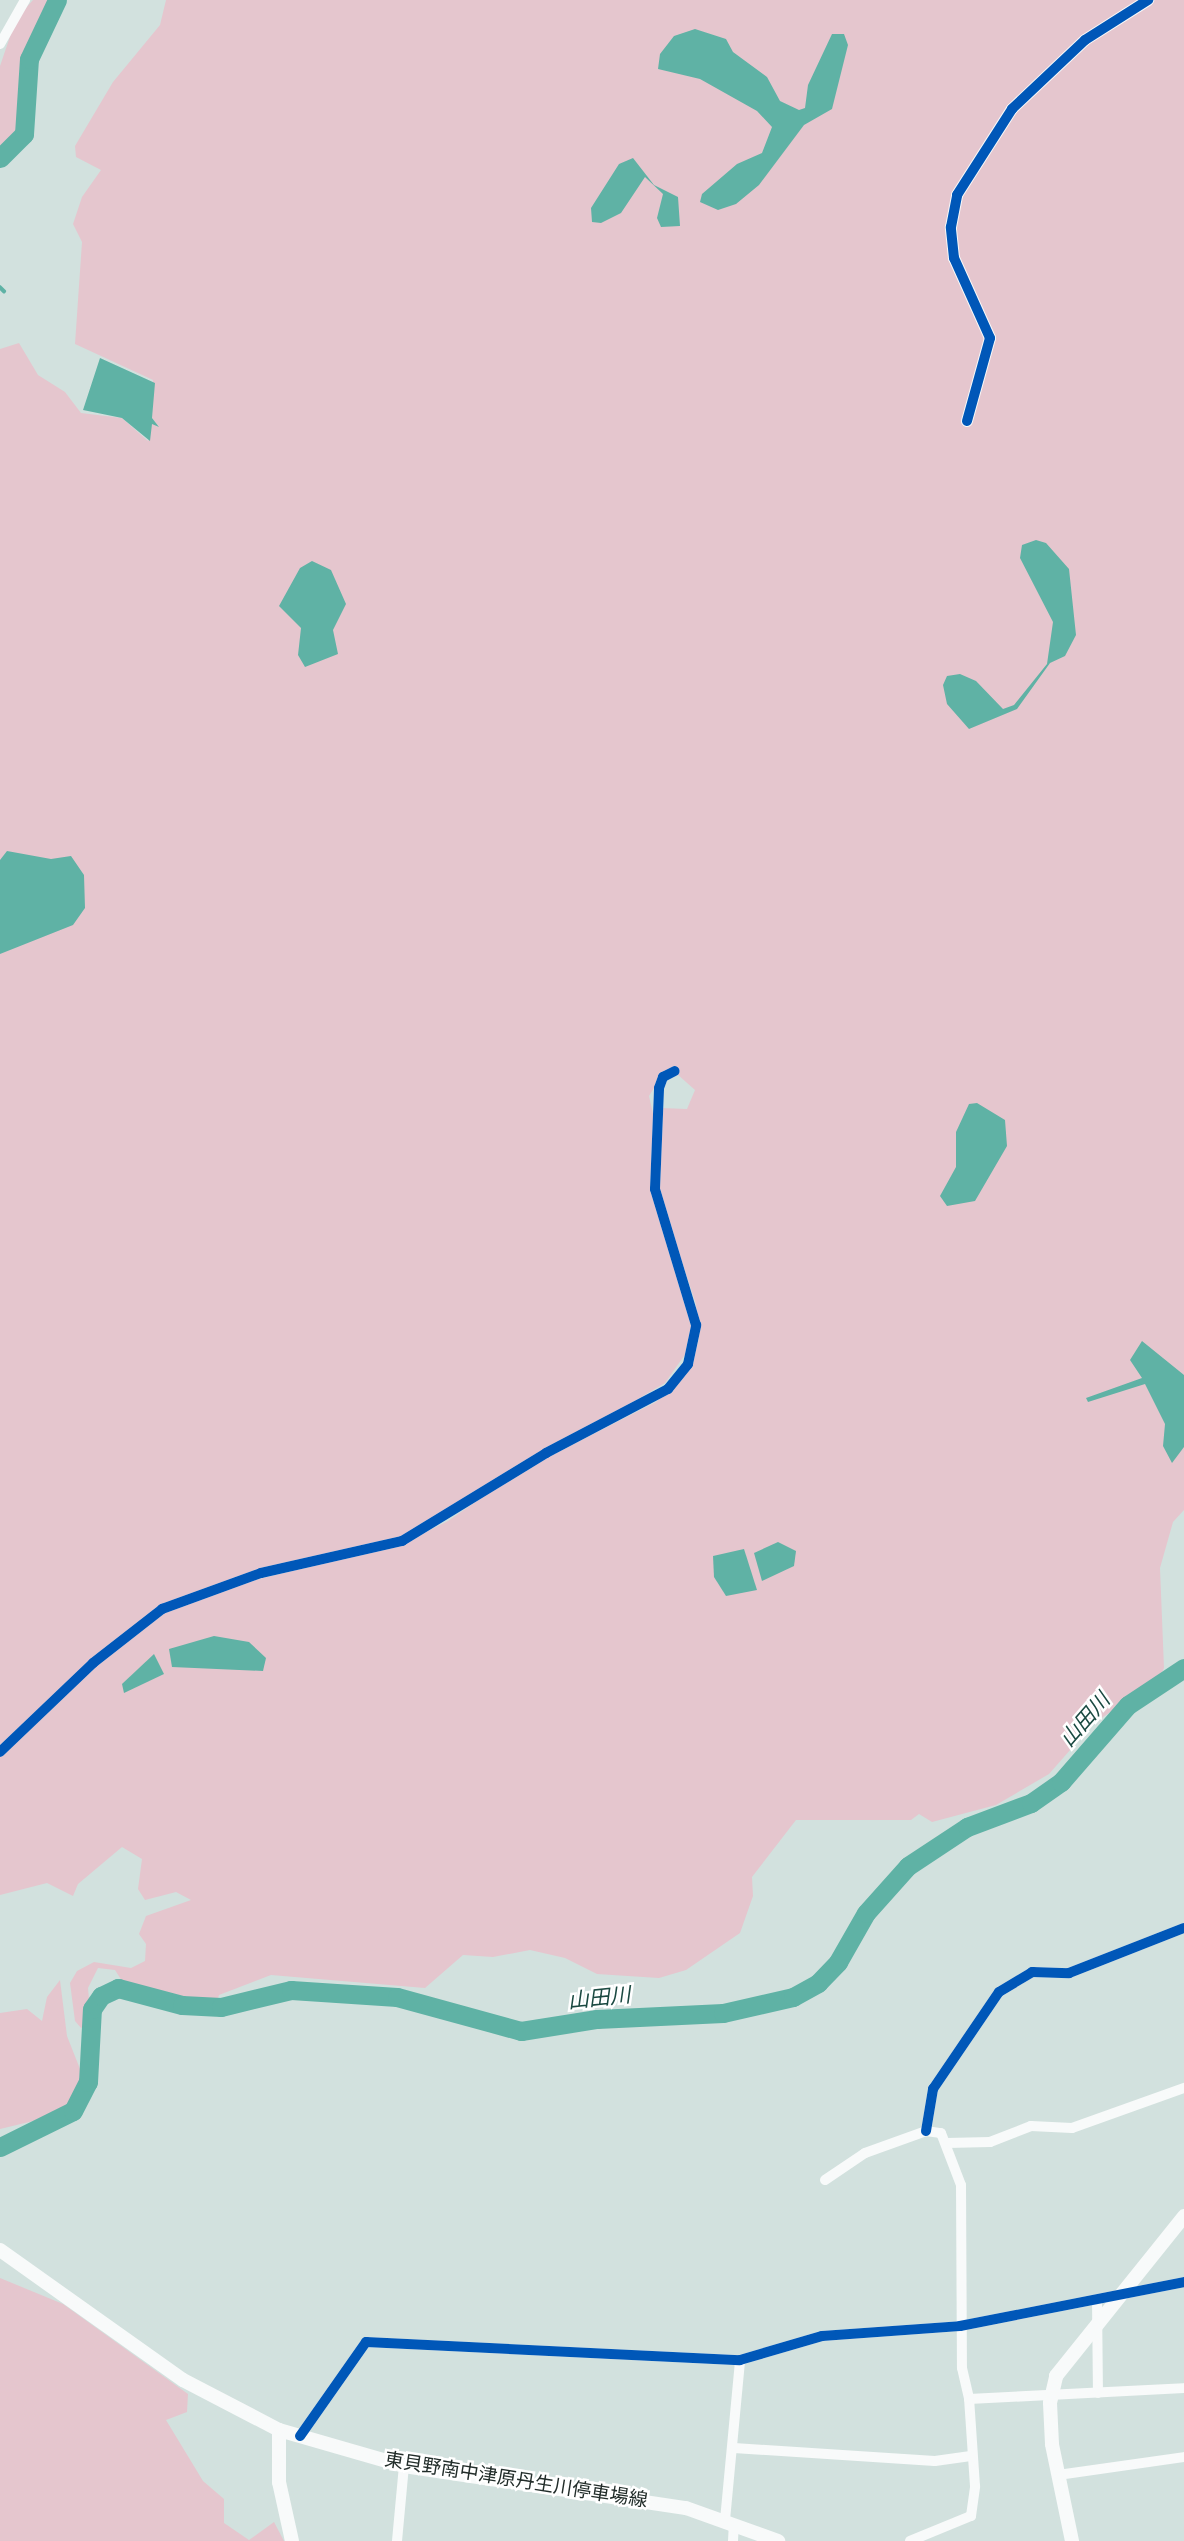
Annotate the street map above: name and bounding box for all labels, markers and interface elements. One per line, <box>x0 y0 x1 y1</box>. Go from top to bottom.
water label: 山田川 <box>1055 1688 1115 1752</box>
water label: 山田川 <box>566 1982 632 2014</box>
street label: 東貝野南中津原丹生川停車場線 <box>383 2448 649 2512</box>

